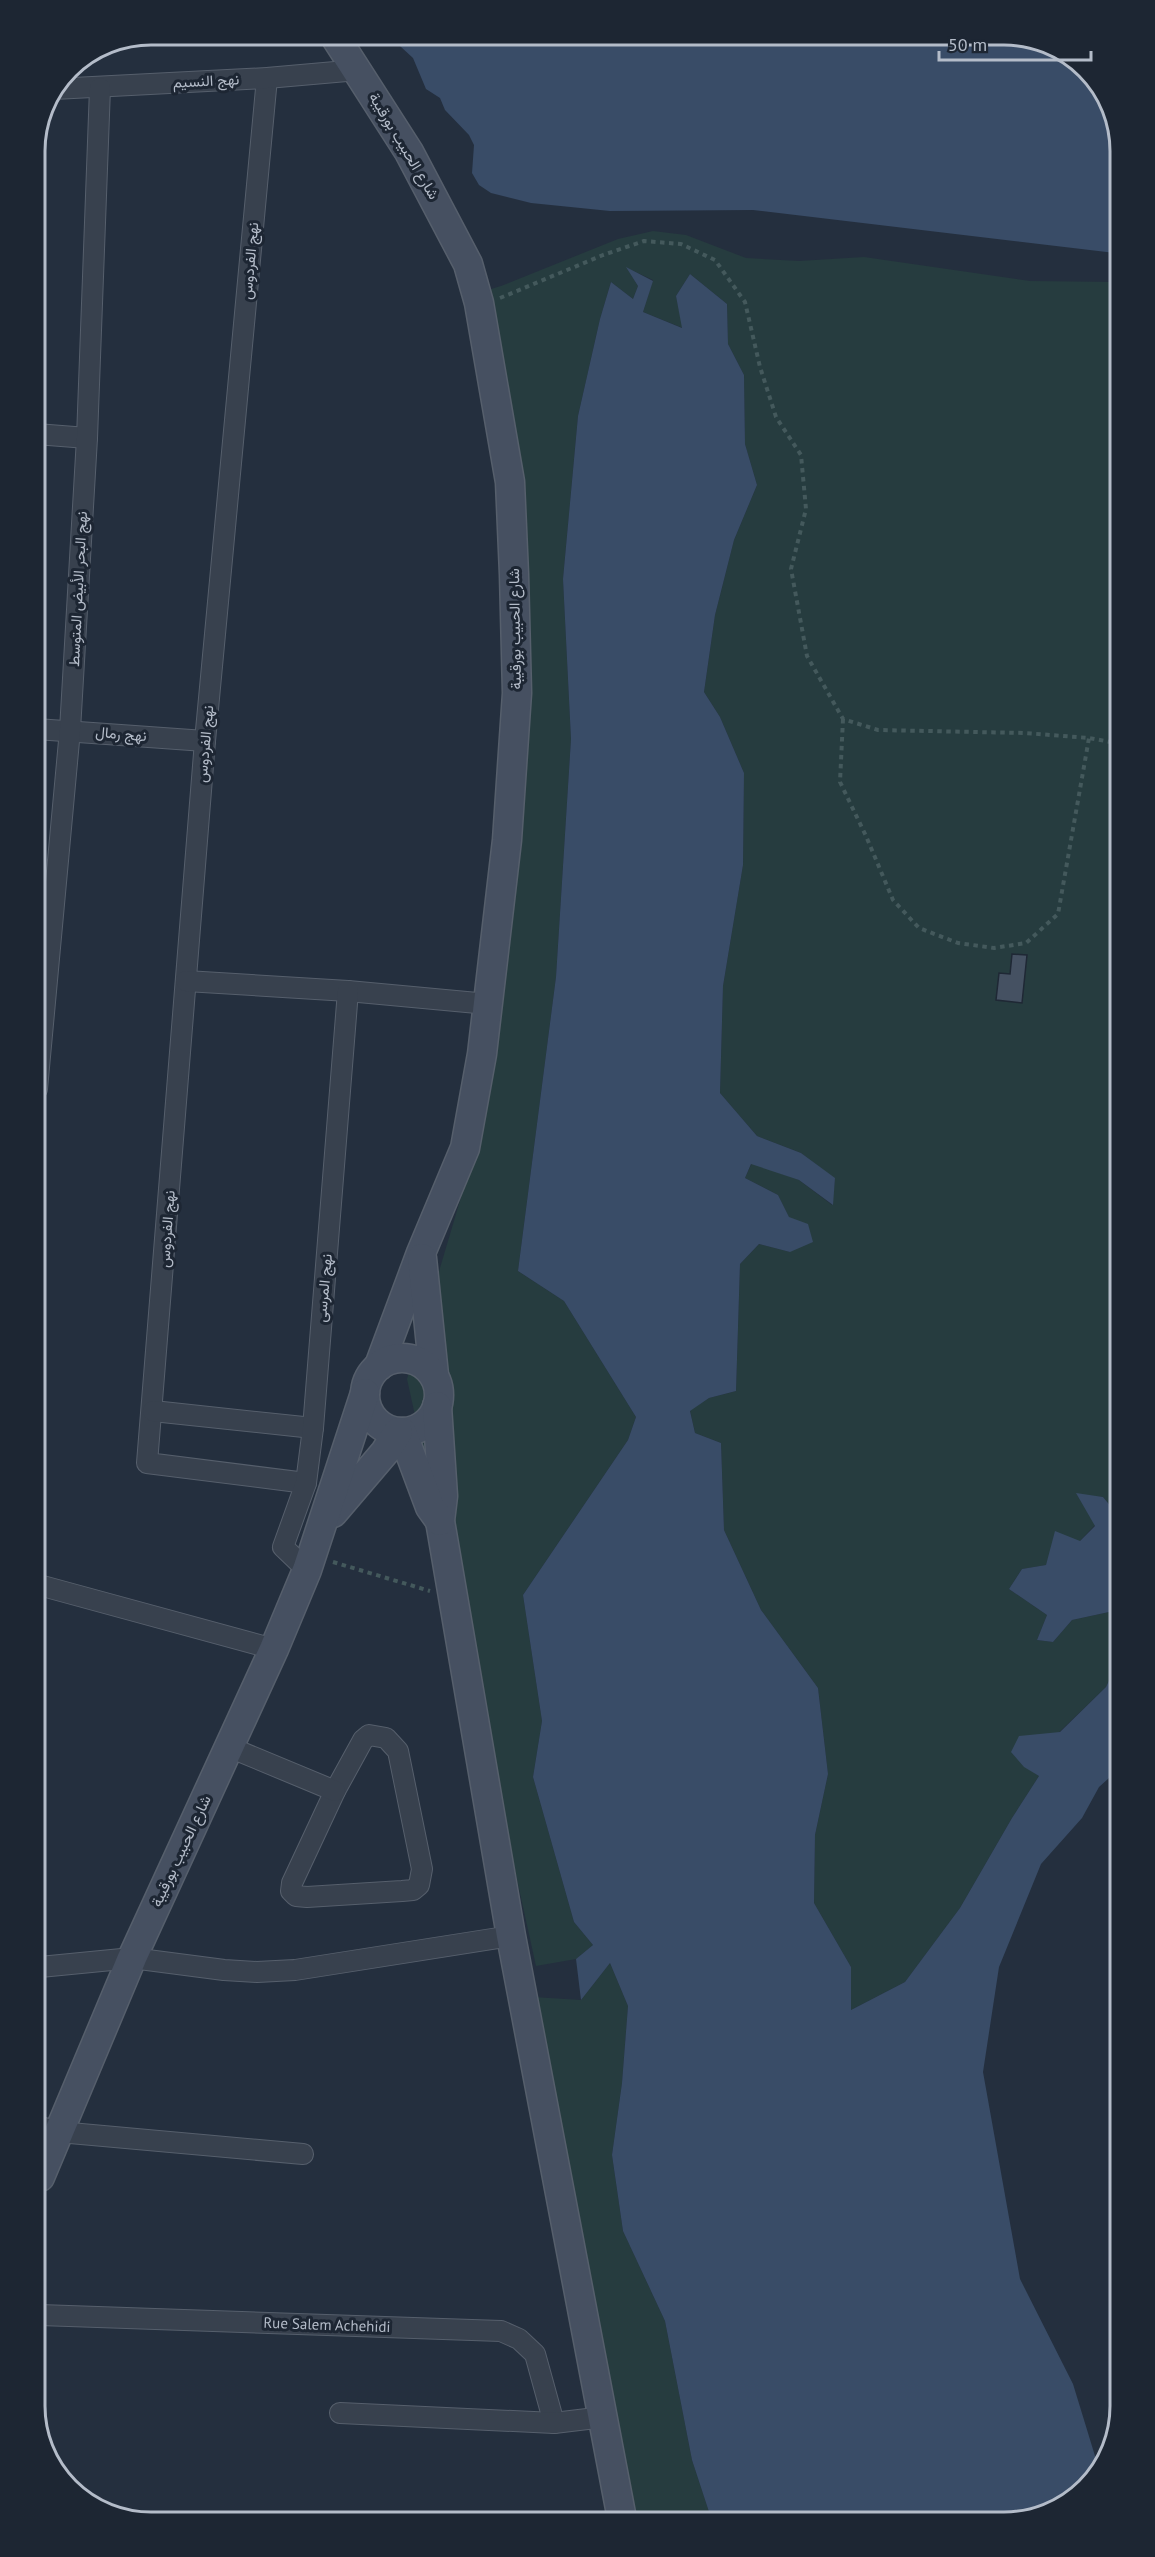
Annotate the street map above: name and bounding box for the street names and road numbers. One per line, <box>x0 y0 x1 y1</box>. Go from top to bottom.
street label: نهج النسيم <box>172 69 240 94</box>
street label: شارع الحبيب بورقيبة <box>363 89 444 204</box>
street label: نهج الفردوس <box>237 222 264 301</box>
street label: نهج البحر الأبيض المتوسط <box>64 511 93 667</box>
street label: شارع الحبيب بورقيبة <box>504 568 527 690</box>
street label: نهج الفردوس <box>192 705 219 784</box>
street label: نهج رمال <box>94 722 148 747</box>
street label: نهج الفردوس <box>154 1190 181 1268</box>
street label: نهج المرسى <box>311 1253 338 1323</box>
street label: شارع الحبيب بورقيبة <box>146 1792 217 1911</box>
street label: Rue Salem Achehidi <box>263 2313 391 2336</box>

